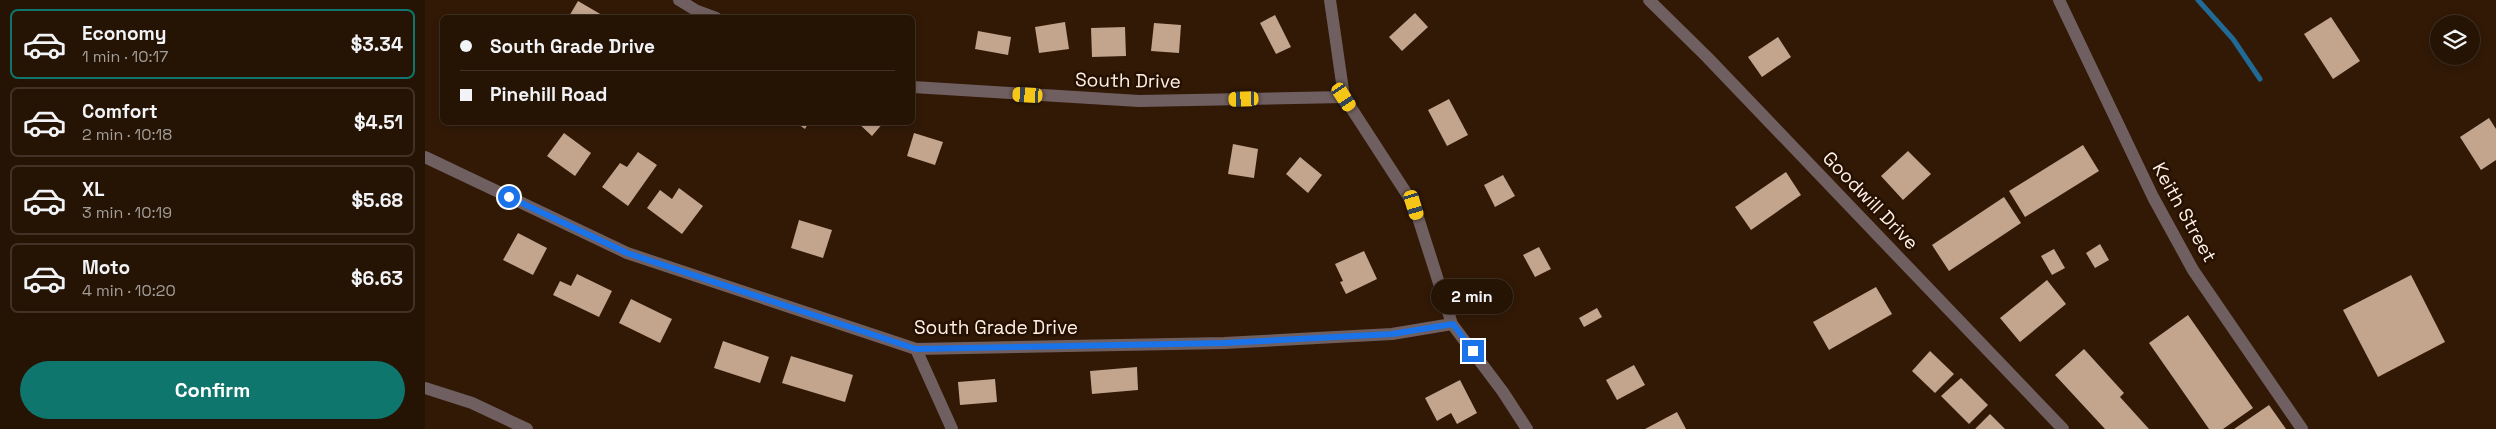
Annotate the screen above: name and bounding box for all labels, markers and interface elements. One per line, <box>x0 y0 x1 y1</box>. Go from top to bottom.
map controls <box>2430 15 2480 65</box>
button: layers <box>2430 15 2480 65</box>
text: Economy <box>82 21 166 46</box>
icon: car <box>22 22 67 67</box>
text: $3.34 <box>351 32 403 57</box>
text: South Grade Drive <box>490 34 655 59</box>
text: 1 min · 10:17 <box>82 46 168 67</box>
street label: South Drive <box>1075 67 1181 94</box>
car <box>1329 80 1358 114</box>
text: Pinehill Road <box>490 82 607 107</box>
car <box>1012 87 1043 103</box>
car <box>1228 91 1259 107</box>
text: Comfort <box>82 99 158 124</box>
icon: car <box>22 100 67 145</box>
text: $4.51 <box>354 110 403 135</box>
text: 2 min · 10:18 <box>82 124 172 145</box>
street label: Goodwill Drive <box>1817 146 1924 255</box>
street label: Keith Street <box>2147 158 2222 267</box>
text: XL <box>82 177 105 202</box>
icon: car <box>22 178 67 223</box>
route start <box>498 186 520 208</box>
text: $5.68 <box>351 188 403 213</box>
car <box>1402 188 1425 222</box>
text: 3 min · 10:19 <box>82 202 172 223</box>
text: Moto <box>82 255 130 280</box>
icon: car <box>22 256 67 301</box>
text: $6.63 <box>351 266 403 291</box>
callout: 2 min <box>1432 278 1514 314</box>
text: 4 min · 10:20 <box>82 280 176 301</box>
text: 2 min <box>1451 286 1493 307</box>
street label: South Grade Drive <box>914 315 1078 340</box>
route end <box>1462 340 1484 362</box>
button: Confirm <box>20 361 405 419</box>

